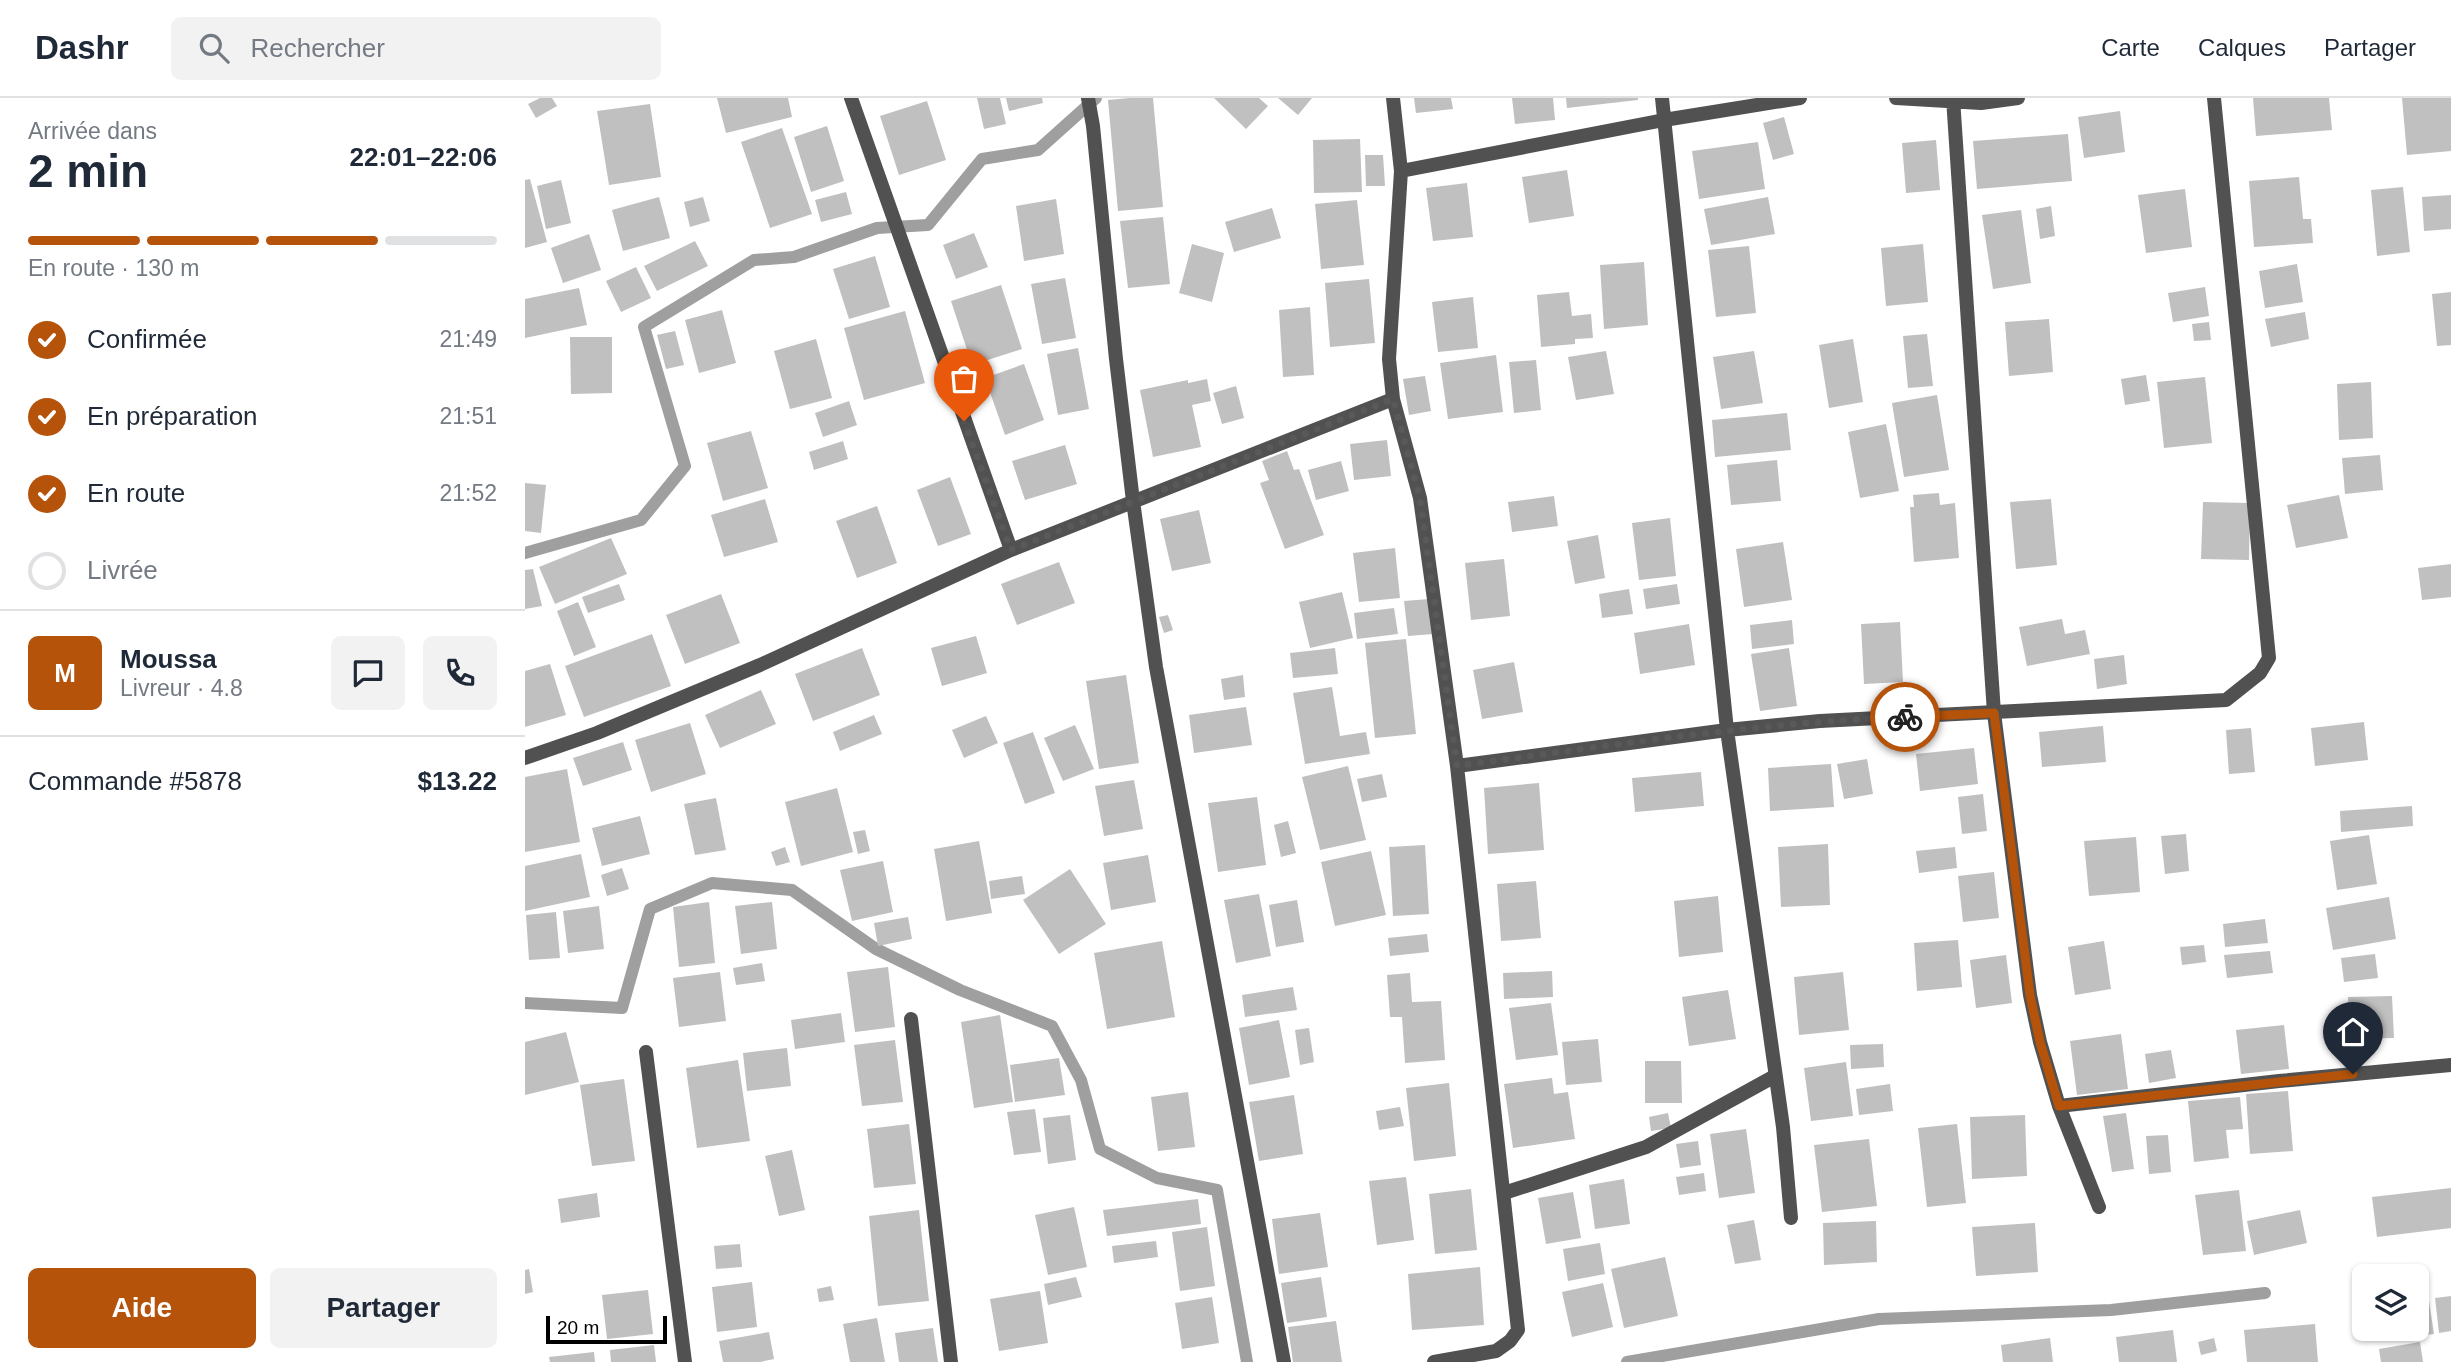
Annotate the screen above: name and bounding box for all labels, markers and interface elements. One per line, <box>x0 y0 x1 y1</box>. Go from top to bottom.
search box <box>171 17 661 80</box>
text: Dashr <box>35 29 129 66</box>
icon: search <box>195 29 233 67</box>
text: Rechercher <box>251 33 385 63</box>
text: Carte <box>2101 34 2160 61</box>
text: Calques <box>2198 34 2286 61</box>
text: Partager <box>2324 34 2416 61</box>
text: Arrivée dans <box>28 118 157 144</box>
text: 22:01–22:06 <box>350 142 497 172</box>
text: 2 min <box>28 145 148 197</box>
text: En route · 130 m <box>28 255 199 281</box>
icon: check <box>28 321 66 359</box>
text: Confirmée <box>87 324 207 354</box>
text: 21:49 <box>439 326 497 352</box>
pin <box>934 349 994 421</box>
icon: bag <box>945 360 983 398</box>
icon: check <box>28 398 66 436</box>
text: En préparation <box>87 401 258 431</box>
text: 21:51 <box>439 403 497 429</box>
icon: check <box>28 475 66 513</box>
text: En route <box>87 478 185 508</box>
text: 21:52 <box>439 480 497 506</box>
text: Livrée <box>87 555 158 585</box>
button: chat <box>331 636 405 710</box>
button: phone <box>423 636 497 710</box>
text: Moussa <box>120 644 217 674</box>
text: M <box>54 658 76 688</box>
text: Livreur · 4.8 <box>120 675 243 701</box>
courier <box>1870 682 1940 752</box>
icon: bike <box>1886 698 1924 736</box>
text: Commande #5878 <box>28 766 242 796</box>
text: $13.22 <box>417 766 497 796</box>
pin <box>2323 1002 2383 1074</box>
icon: home <box>2334 1013 2372 1051</box>
map controls <box>2352 1264 2429 1341</box>
button: layers <box>2352 1264 2429 1341</box>
button: Aide <box>28 1268 256 1348</box>
button: Partager <box>270 1268 497 1348</box>
scale bar <box>546 1313 667 1345</box>
text: 20 m <box>557 1317 599 1338</box>

